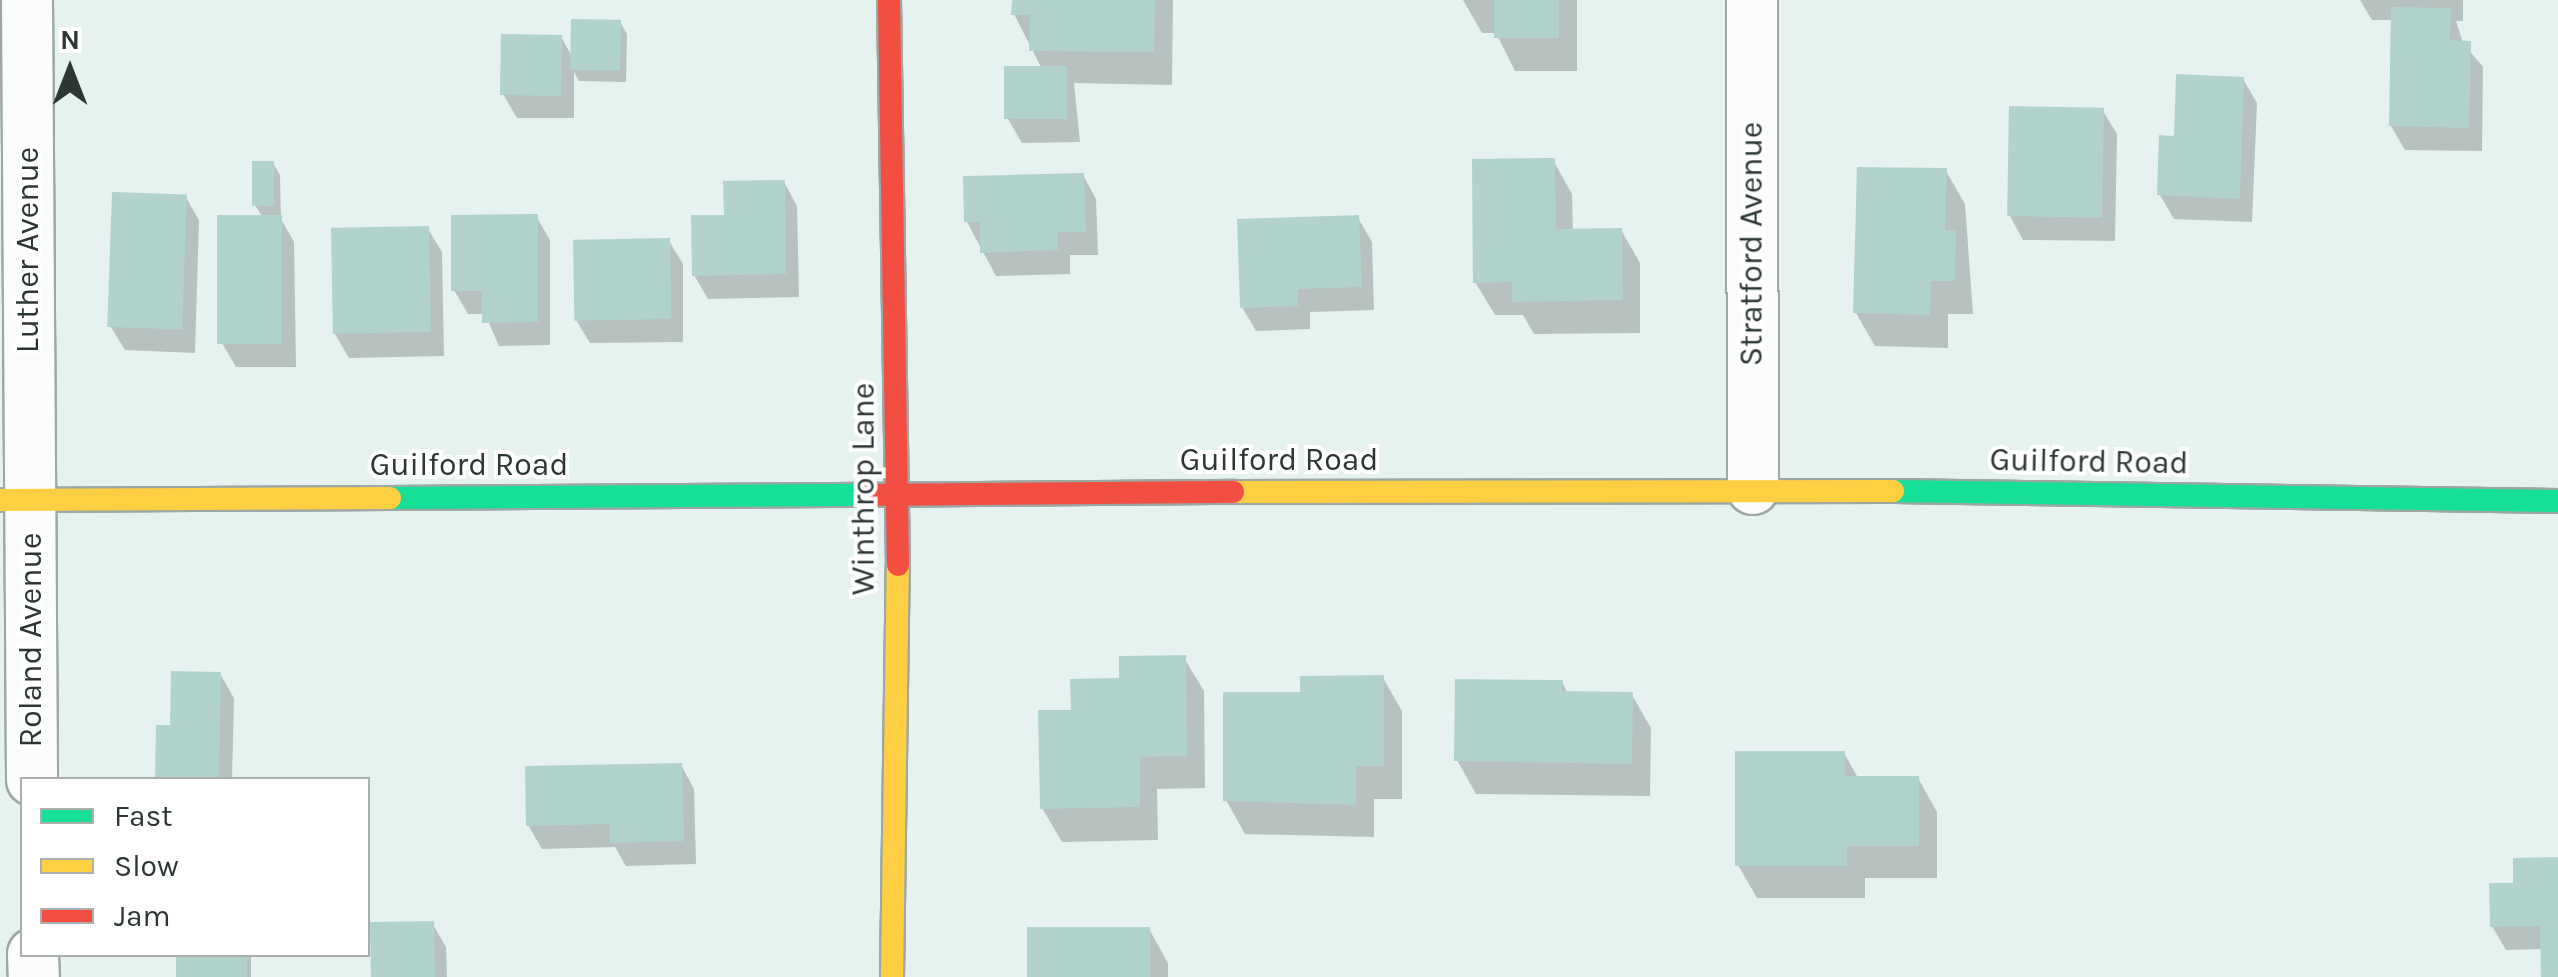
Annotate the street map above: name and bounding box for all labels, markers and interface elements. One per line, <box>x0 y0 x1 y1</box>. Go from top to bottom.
north arrow <box>20 20 120 120</box>
text: N <box>60 23 80 56</box>
street label: Stratford Avenue <box>1733 122 1771 366</box>
street label: Luther Avenue <box>9 147 47 353</box>
street label: Winthrop Lane <box>845 383 883 595</box>
street label: Guilford Road <box>1180 441 1378 479</box>
street label: Guilford Road <box>1989 441 2189 483</box>
street label: Guilford Road <box>370 446 568 484</box>
street label: Roland Avenue <box>12 533 50 747</box>
legend <box>20 777 370 957</box>
text: Fast <box>114 798 173 834</box>
text: Slow <box>114 848 179 884</box>
text: Jam <box>114 898 171 934</box>

